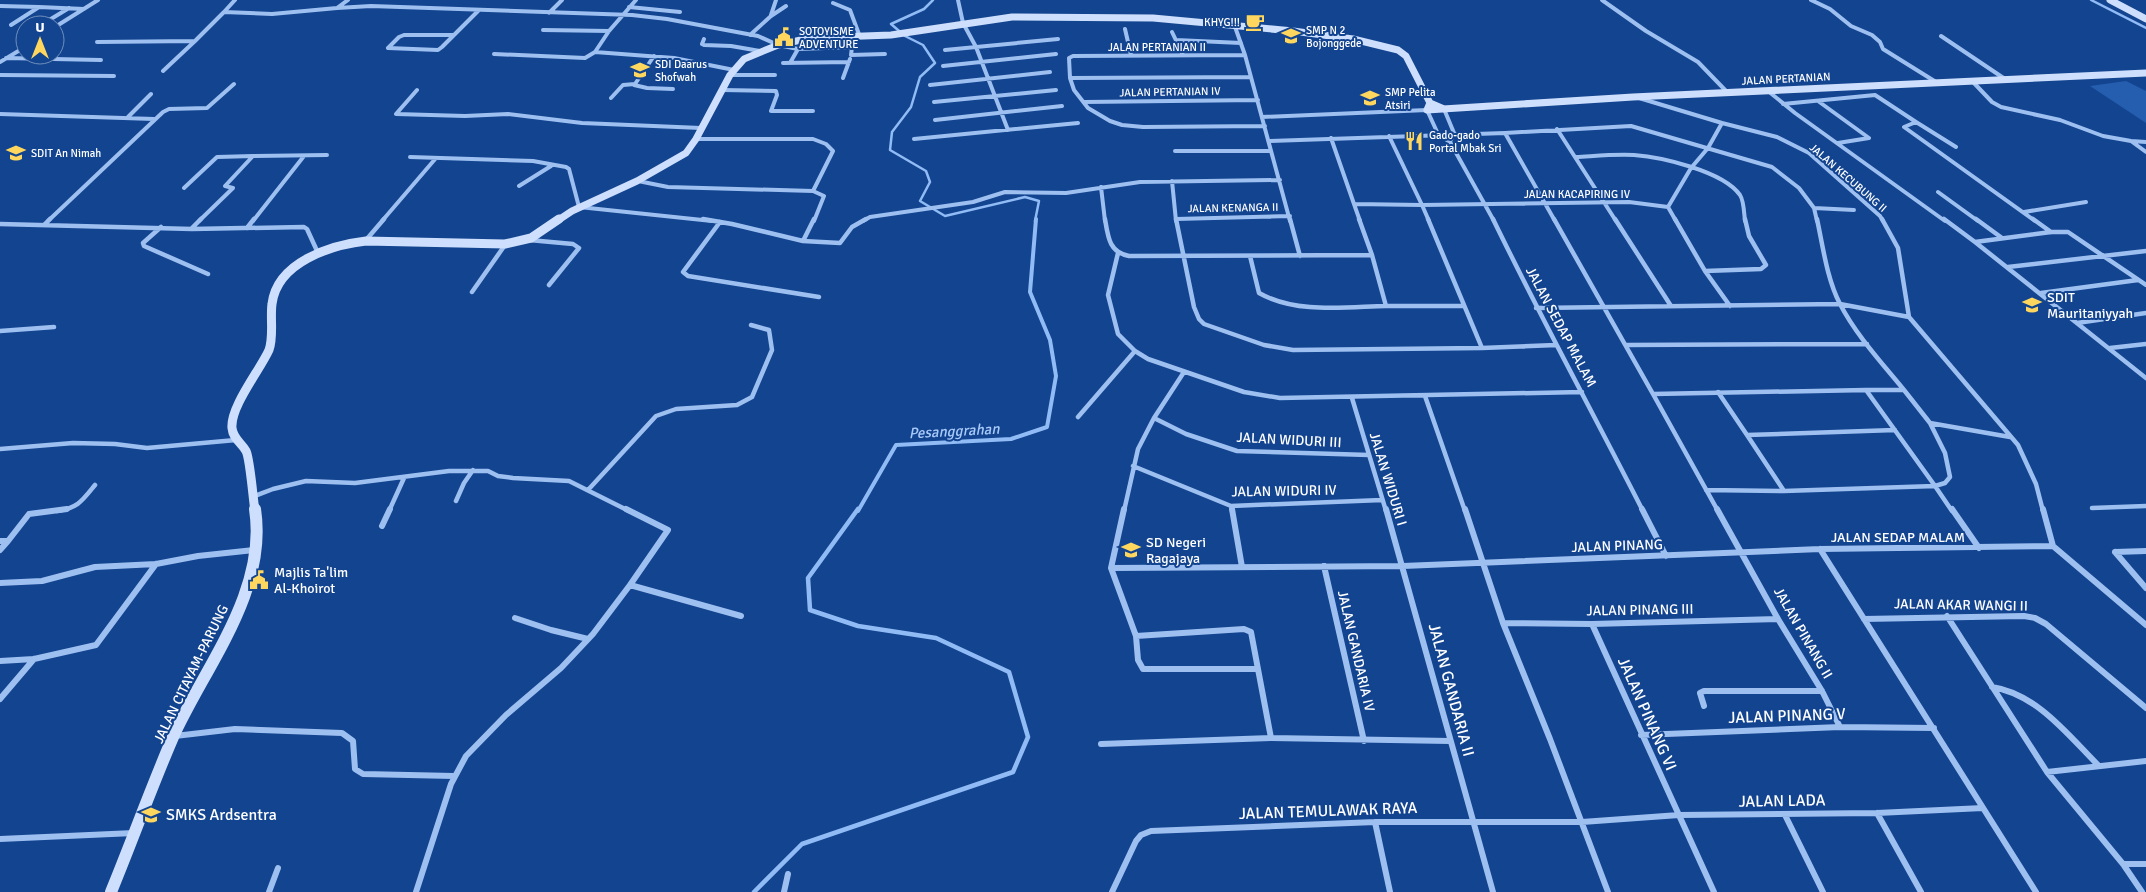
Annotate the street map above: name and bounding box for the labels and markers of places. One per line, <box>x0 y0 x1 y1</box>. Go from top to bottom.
cafe icon: KHYG!!! <box>1244 11 1266 33</box>
place label: KHYG!!! <box>1204 16 1240 29</box>
place label: SMP N 2 Bojonggede <box>1306 24 1362 50</box>
place label: SOTOYISME ADVENTURE <box>799 25 858 51</box>
school or university icon: SMP N 2 Bojonggede <box>1280 25 1302 47</box>
public building icon: SOTOYISME ADVENTURE <box>773 26 795 48</box>
place label: SDI Daarus Shofwah <box>655 58 707 84</box>
school or university icon: SDI Daarus Shofwah <box>629 59 651 81</box>
place label: SMP Pelita Atsiri <box>1385 86 1436 112</box>
school or university icon: SMP Pelita Atsiri <box>1359 87 1381 109</box>
place label: Gado-gado Portal Mbak Sri <box>1429 129 1502 155</box>
restaurant icon: Gado-gado Portal Mbak Sri <box>1403 130 1425 152</box>
school or university icon: SDIT An Nimah <box>5 142 27 164</box>
place label: SDIT An Nimah <box>31 147 101 160</box>
place label: SDIT Mauritaniyyah <box>2047 289 2133 322</box>
school or university icon: SDIT Mauritaniyyah <box>2021 294 2043 316</box>
place label: SD Negeri Ragajaya <box>1146 534 1206 567</box>
school or university icon: SD Negeri Ragajaya <box>1120 539 1142 561</box>
place label: Majlis Ta'lim Al-Khoirot <box>274 564 348 597</box>
public building icon: Majlis Ta'lim Al-Khoirot <box>248 569 270 591</box>
school or university icon: SMKS Ardsentra <box>140 804 162 826</box>
place label: SMKS Ardsentra <box>166 805 277 825</box>

